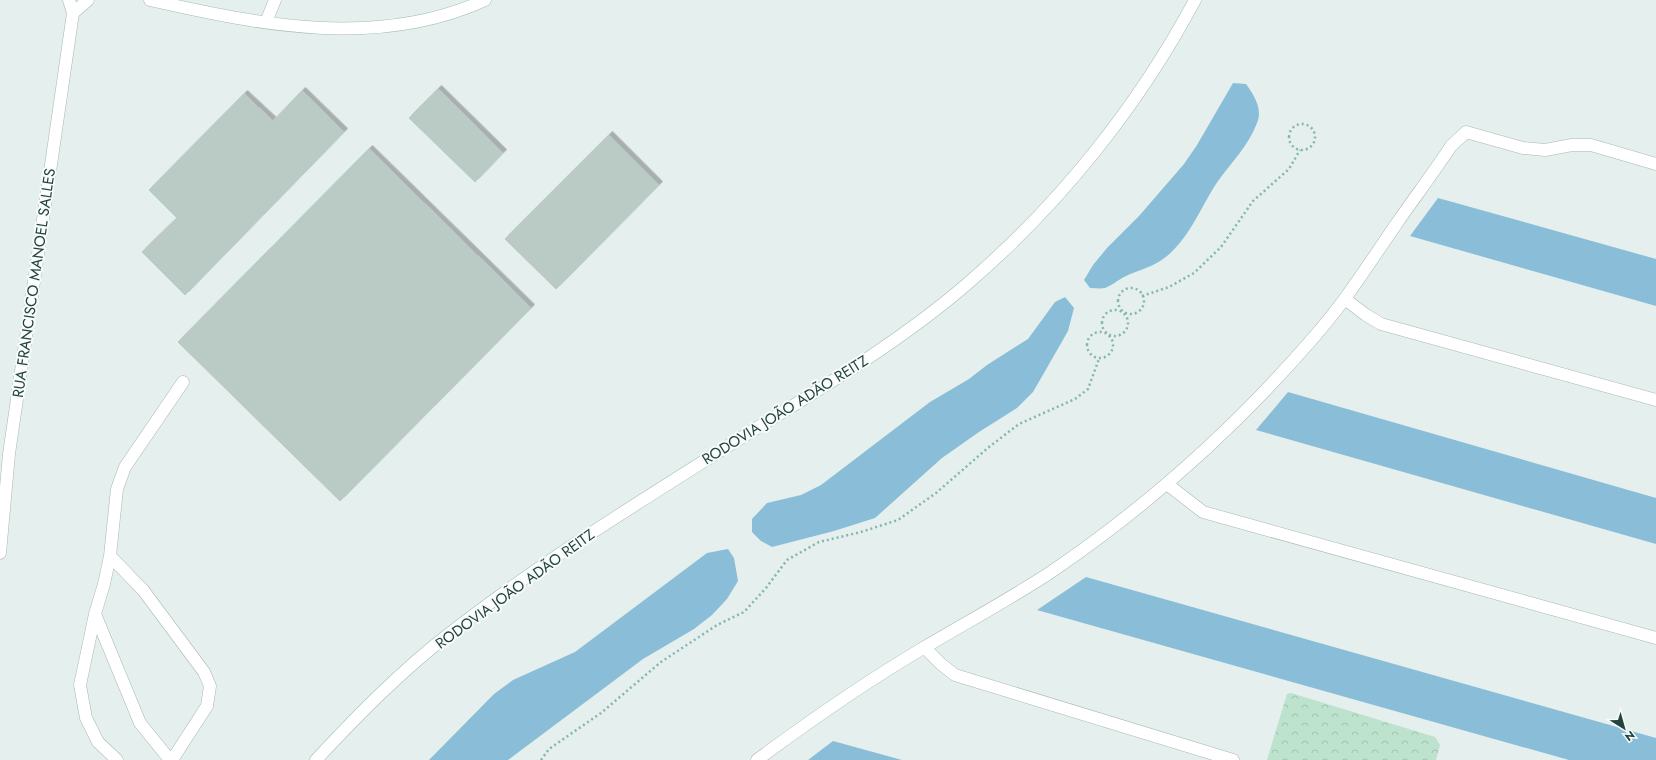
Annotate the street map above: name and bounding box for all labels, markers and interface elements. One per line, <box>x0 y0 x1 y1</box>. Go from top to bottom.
street label: RUA FRANCISCO MANOEL SALLES <box>7 167 61 399</box>
street label: RODOVIA JOÃO ADÃO REITZ <box>698 350 872 470</box>
street label: RODOVIA JOÃO ADÃO REITZ <box>431 524 599 654</box>
north arrow <box>1604 708 1644 748</box>
text: N <box>1622 727 1638 745</box>

